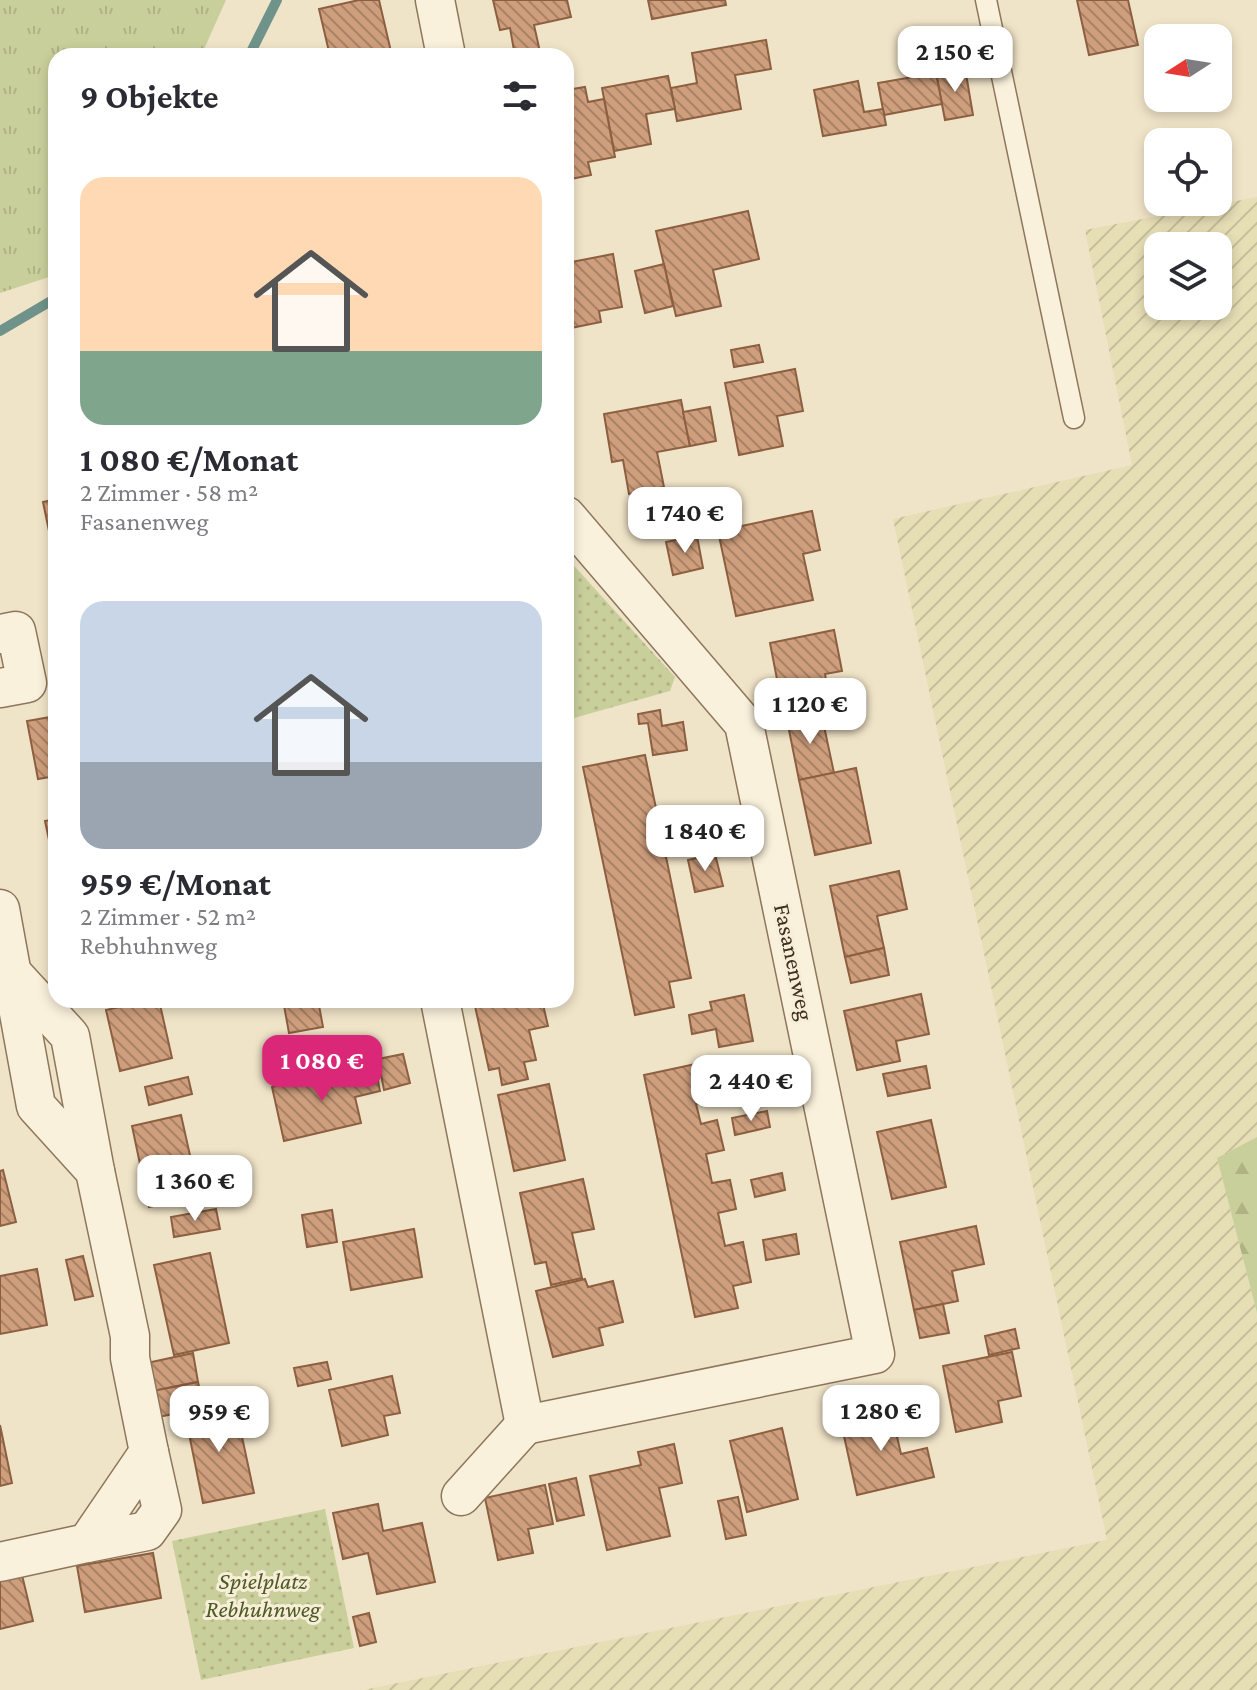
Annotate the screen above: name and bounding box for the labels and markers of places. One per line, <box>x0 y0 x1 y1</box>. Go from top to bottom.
pin: 2 150 € <box>881 26 1029 94</box>
pin: 1 740 € <box>611 487 759 555</box>
pin: 1 120 € <box>736 678 884 746</box>
pin: 1 840 € <box>631 805 779 873</box>
pin: 1 080 € <box>248 1035 396 1103</box>
pin: 2 440 € <box>677 1055 825 1123</box>
pin: 1 360 € <box>121 1155 269 1223</box>
pin: 1 280 € <box>807 1385 955 1453</box>
pin: 959 € <box>163 1386 275 1454</box>

